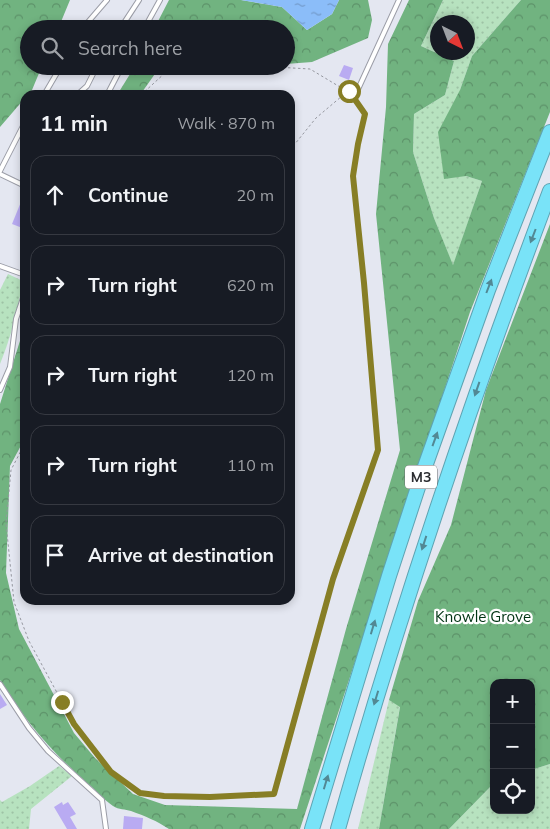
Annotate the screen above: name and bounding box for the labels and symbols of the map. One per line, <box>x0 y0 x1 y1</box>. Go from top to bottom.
north arrow <box>430 15 475 60</box>
route start <box>338 80 361 103</box>
one-way arrow <box>529 229 536 244</box>
one-way arrow <box>485 278 493 293</box>
one-way arrow <box>473 382 481 397</box>
one-way arrow <box>432 432 439 447</box>
road number: M3 <box>405 466 437 488</box>
one-way arrow <box>420 535 428 550</box>
park label: Knowle Grove <box>435 607 531 626</box>
one-way arrow <box>370 619 378 634</box>
one-way arrow <box>372 690 379 705</box>
route end <box>51 691 74 714</box>
one-way arrow <box>323 775 330 790</box>

